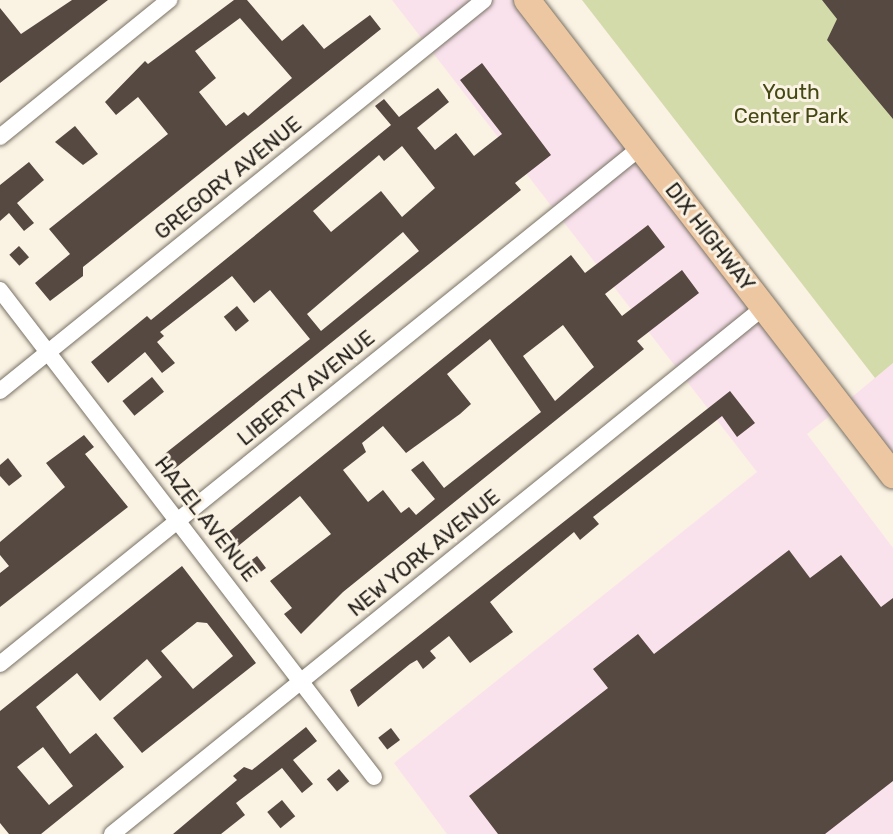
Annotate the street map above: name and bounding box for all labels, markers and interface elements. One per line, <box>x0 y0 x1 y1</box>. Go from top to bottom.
park label: Youth Center Park <box>733 79 849 129</box>
street label: GREGORY AVENUE <box>149 111 307 245</box>
street label: DIX HIGHWAY <box>660 178 760 296</box>
street label: LIBERTY AVENUE <box>232 325 380 451</box>
street label: HAZEL AVENUE <box>149 451 263 587</box>
street label: NEW YORK AVENUE <box>342 484 506 622</box>

